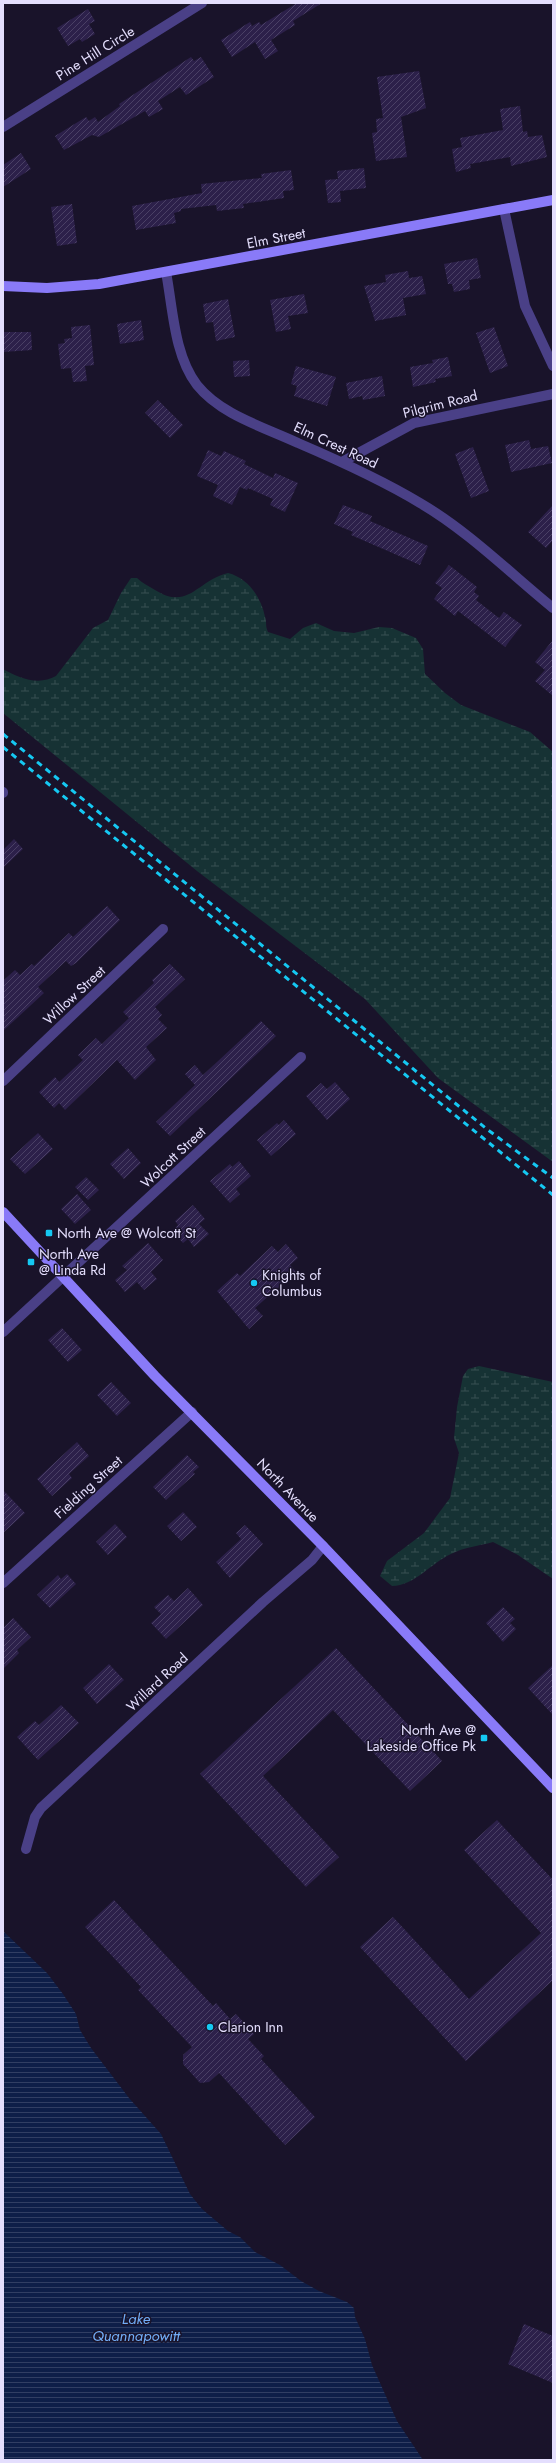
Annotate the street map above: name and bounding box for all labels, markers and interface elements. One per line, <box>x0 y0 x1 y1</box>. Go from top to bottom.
street label: Pine Hill Circle <box>52 21 138 85</box>
street label: Elm Street <box>245 222 308 253</box>
street label: Pilgrim Road <box>401 385 479 423</box>
street label: Elm Crest Road <box>291 417 381 473</box>
street label: Willow Street <box>38 960 110 1029</box>
street label: Wolcott Street <box>136 1121 210 1192</box>
place label: North Ave @ Wolcott St <box>57 1223 197 1243</box>
marker: North Ave @ Wolcott St <box>44 1228 54 1238</box>
place label: North Ave @ Linda Rd <box>39 1244 106 1280</box>
marker: North Ave @ Linda Rd <box>26 1257 36 1267</box>
place label: Knights of Columbus <box>262 1265 322 1301</box>
marker: Knights of Columbus <box>249 1278 259 1288</box>
street label: Fielding Street <box>49 1450 127 1523</box>
street label: North Avenue <box>252 1454 324 1526</box>
street label: Willard Road <box>122 1648 192 1716</box>
place label: North Ave @ Lakeside Office Pk <box>366 1720 477 1756</box>
marker: North Ave @ Lakeside Office Pk <box>479 1733 489 1743</box>
place label: Clarion Inn <box>218 2017 283 2037</box>
marker: Clarion Inn <box>205 2022 215 2032</box>
water label: Lake Quannapowitt <box>92 2308 181 2347</box>

